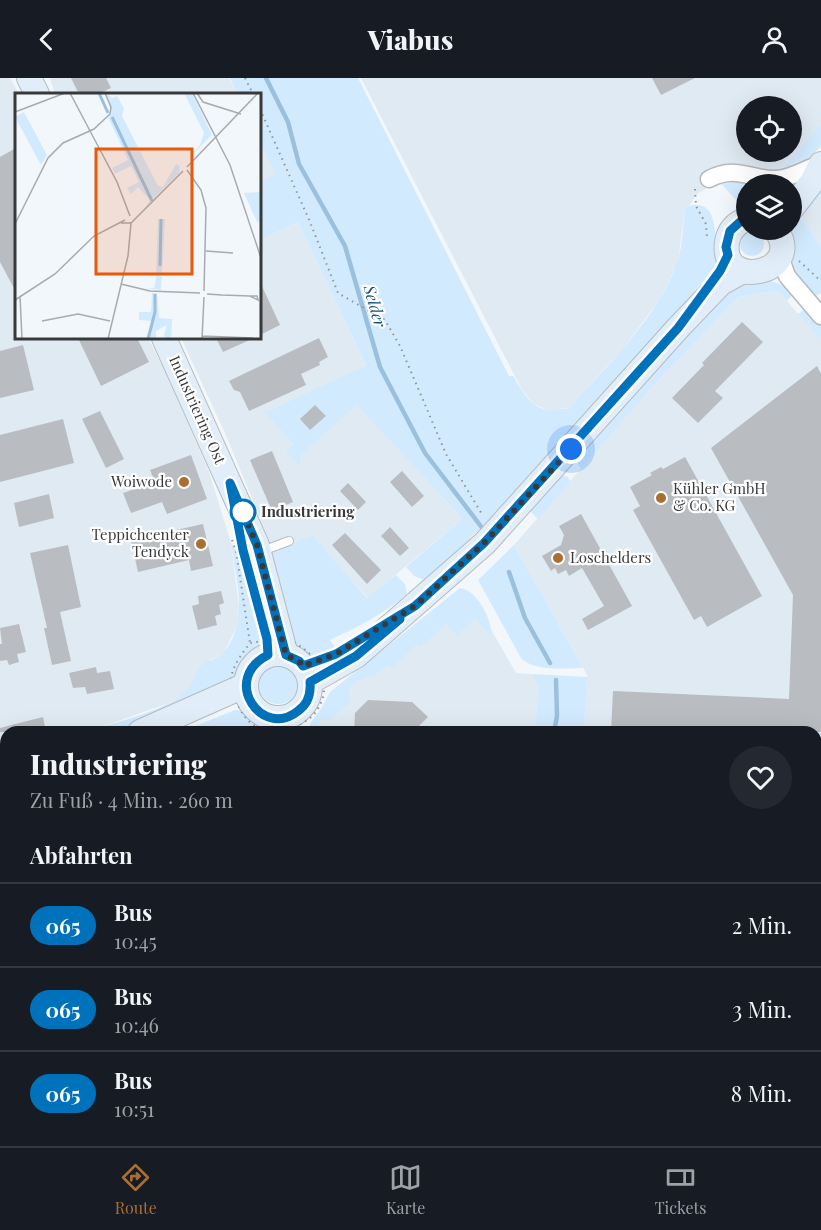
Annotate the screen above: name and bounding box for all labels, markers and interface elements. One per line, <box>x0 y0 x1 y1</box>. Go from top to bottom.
text: Viabus <box>368 21 453 57</box>
icon: back <box>30 23 63 56</box>
icon: person <box>758 23 791 56</box>
inset map <box>15 93 261 339</box>
map controls <box>736 96 802 240</box>
button: locate <box>736 96 802 162</box>
button: layers <box>736 174 802 240</box>
water label: Selder <box>359 282 392 330</box>
street label: Industriering Ost <box>165 352 231 468</box>
your location <box>556 434 586 464</box>
place label: Woiwode <box>110 471 172 491</box>
marker: Woiwode <box>177 475 191 489</box>
place label: Kühler GmbH & Co. KG <box>673 478 766 515</box>
marker: Kühler GmbH & Co. KG <box>654 491 668 505</box>
marker: Industriering <box>230 499 256 525</box>
place label: Industriering <box>261 501 355 521</box>
place label: Teppichcenter Tendyck <box>91 524 190 561</box>
marker: Teppichcenter Tendyck <box>194 537 208 551</box>
place label: Loschelders <box>570 547 651 567</box>
marker: Loschelders <box>551 551 565 565</box>
text: Industriering <box>30 745 207 782</box>
button: heart <box>729 746 792 809</box>
text: Zu Fuß · 4 Min. · 260 m <box>30 786 233 813</box>
text: Abfahrten <box>30 840 133 870</box>
text: Bus <box>114 897 152 927</box>
text: 2 Min. <box>732 910 792 940</box>
text: 065 <box>46 911 80 939</box>
text: 10:45 <box>114 927 157 954</box>
text: Bus <box>114 981 152 1011</box>
text: 3 Min. <box>732 994 792 1024</box>
text: 065 <box>46 995 80 1023</box>
text: 10:46 <box>114 1011 159 1038</box>
text: Bus <box>114 1065 152 1095</box>
text: 8 Min. <box>731 1078 792 1108</box>
text: 065 <box>46 1079 80 1107</box>
text: 10:51 <box>114 1095 154 1122</box>
tab: Route <box>115 1161 157 1218</box>
tab: Karte <box>386 1161 425 1218</box>
tab: Tickets <box>655 1161 706 1218</box>

